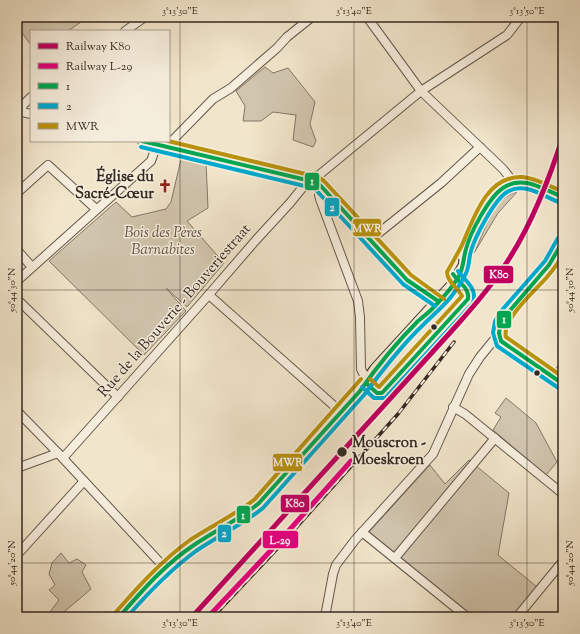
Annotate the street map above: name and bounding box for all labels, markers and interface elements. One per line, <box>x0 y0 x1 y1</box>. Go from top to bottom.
text: 3°13'30"E <box>162 4 198 19</box>
text: 3°13'40"E <box>336 4 372 19</box>
text: 3°13'50"E <box>509 4 545 19</box>
legend <box>30 30 170 142</box>
text: Railway K80 <box>66 38 131 56</box>
text: Railway L-29 <box>66 58 132 76</box>
text: 1 <box>66 78 70 96</box>
text: 2 <box>66 98 72 116</box>
text: MWR <box>66 118 99 136</box>
place label: Église du Sacré-Cœur <box>75 165 154 205</box>
line badge: 1 <box>304 172 320 191</box>
text: 1 <box>309 174 314 190</box>
church icon: Église du Sacré-Cœur <box>157 178 173 194</box>
line badge: 2 <box>324 197 340 217</box>
text: 2 <box>329 200 335 216</box>
line badge: MWR <box>352 218 382 237</box>
street label: Rue de la Bouverie - Bouveriestraat <box>94 220 256 402</box>
text: MWR <box>351 221 383 237</box>
park label: Bois des Pères Barnabites <box>124 223 202 261</box>
line badge: K80 <box>483 265 514 284</box>
text: K80 <box>488 267 509 283</box>
text: 50°44'30"N <box>5 268 20 313</box>
text: 50°44'30"N <box>563 268 578 313</box>
line badge: 1 <box>496 310 512 329</box>
text: 1 <box>501 312 506 328</box>
unlabelled marker <box>429 322 439 332</box>
unlabelled marker <box>532 368 542 378</box>
place label: Mouscron - Moeskroen <box>352 433 426 471</box>
marker: Mouscron - Moeskroen <box>335 445 349 459</box>
line badge: MWR <box>272 453 303 472</box>
text: MWR <box>272 455 304 471</box>
line badge: K80 <box>280 494 310 513</box>
text: K80 <box>284 496 305 512</box>
line badge: 1 <box>236 505 251 524</box>
text: 1 <box>240 508 245 524</box>
line badge: 2 <box>217 524 232 543</box>
text: 2 <box>221 526 227 542</box>
line badge: L-29 <box>262 530 299 549</box>
text: L-29 <box>269 533 291 549</box>
text: 50°44'20"N <box>5 541 20 586</box>
text: 50°44'20"N <box>563 541 578 586</box>
text: 3°13'30"E <box>162 616 198 631</box>
text: 3°13'40"E <box>336 616 372 631</box>
text: 3°13'50"E <box>509 616 545 631</box>

